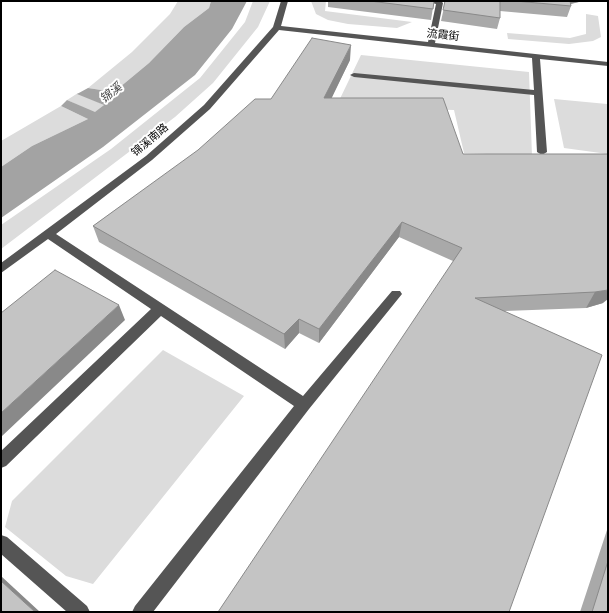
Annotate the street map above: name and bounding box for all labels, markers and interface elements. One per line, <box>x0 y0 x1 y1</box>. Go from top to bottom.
street label: 流霞街 <box>426 27 460 43</box>
water label: 锦溪 <box>97 80 125 106</box>
street label: 锦溪南路 <box>129 121 171 159</box>

